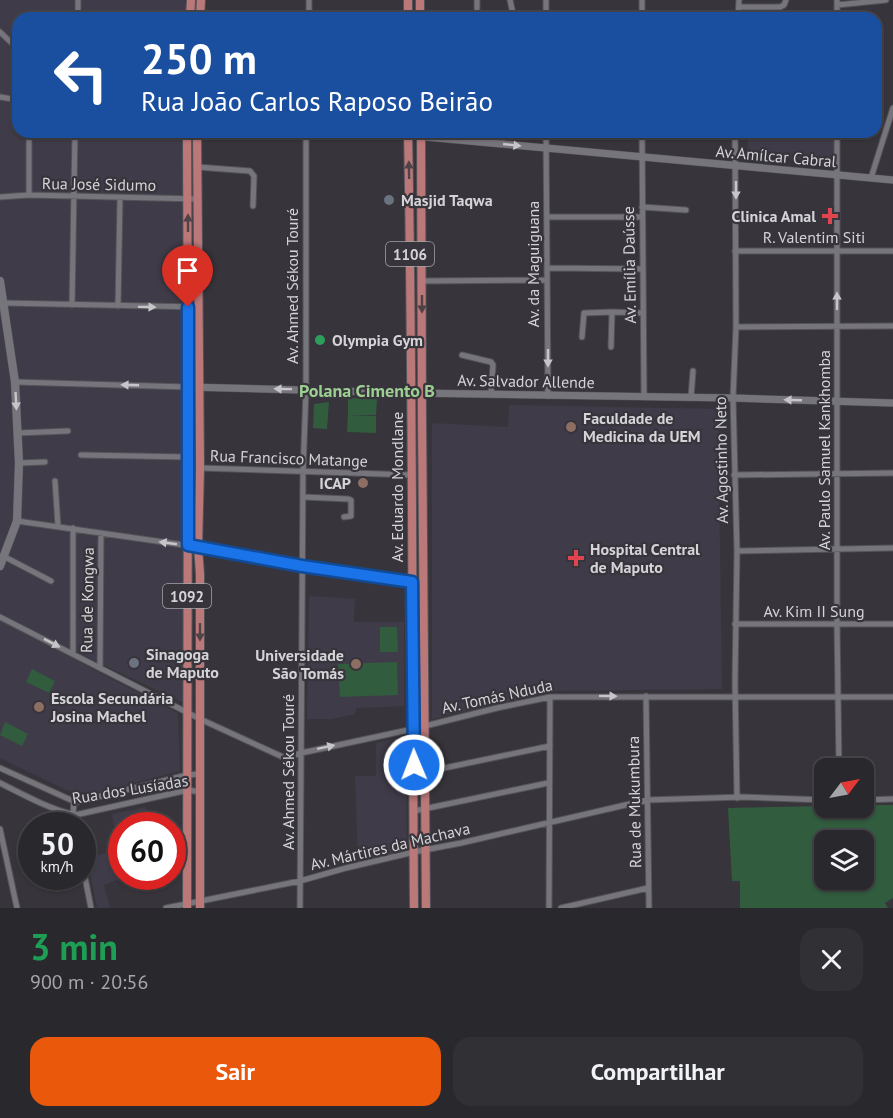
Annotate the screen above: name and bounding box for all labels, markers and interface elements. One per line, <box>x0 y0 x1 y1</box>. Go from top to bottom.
text: 250 m <box>141 31 257 86</box>
icon: left <box>42 36 120 114</box>
text: Rua João Carlos Raposo Beirão <box>141 84 493 118</box>
one-way arrow <box>503 140 522 150</box>
street label: Av. Amílcar Cabral <box>715 141 837 171</box>
one-way arrow <box>405 160 414 179</box>
street label: Rua José Sidumo <box>42 173 156 195</box>
one-way arrow <box>731 181 741 200</box>
place label: Masjid Taqwa <box>401 190 493 210</box>
marker: Masjid Taqwa <box>382 193 396 207</box>
street label: Av. da Maguiguana <box>523 201 543 327</box>
street label: Av. Emília Daússe <box>618 206 640 324</box>
place label: Clinica Amal <box>732 206 816 226</box>
marker: Clinica Amal <box>821 207 839 225</box>
street label: Av. Ahmed Sékou Touré <box>282 208 302 364</box>
one-way arrow <box>183 214 193 233</box>
street label: R. Valentim Siti <box>763 227 865 247</box>
road number: 1106 <box>386 242 434 266</box>
pin <box>162 245 213 307</box>
icon: arrive <box>171 254 204 287</box>
one-way arrow <box>832 292 842 311</box>
one-way arrow <box>417 294 427 313</box>
one-way arrow <box>137 302 156 311</box>
place label: Olympia Gym <box>332 330 423 350</box>
marker: Olympia Gym <box>313 333 327 347</box>
one-way arrow <box>543 349 553 368</box>
street label: Av. Paulo Samuel Kankhomba <box>814 350 834 550</box>
street label: Av. Salvador Allende <box>457 370 595 392</box>
district label: Polana Cimento B <box>299 379 435 402</box>
one-way arrow <box>120 381 139 390</box>
one-way arrow <box>273 384 292 394</box>
one-way arrow <box>11 392 20 411</box>
street label: Av. Agostinho Neto <box>710 396 732 524</box>
one-way arrow <box>783 396 802 405</box>
place label: Faculdade de Medicina da UEM <box>583 408 701 446</box>
street label: Av. Eduardo Mondlane <box>387 412 407 562</box>
marker: Faculdade de Medicina da UEM <box>564 420 578 434</box>
street label: Rua Francisco Matange <box>210 445 368 471</box>
place label: ICAP <box>319 473 351 493</box>
marker: ICAP <box>356 476 370 490</box>
one-way arrow <box>158 538 177 547</box>
place label: Hospital Central de Maputo <box>590 539 700 577</box>
street label: Rua de Kongwa <box>76 547 98 653</box>
marker: Hospital Central de Maputo <box>567 549 585 567</box>
road number: 1092 <box>163 584 211 608</box>
street label: Av. Kim II Sung <box>763 601 865 621</box>
one-way arrow <box>195 623 205 642</box>
one-way arrow <box>43 638 61 648</box>
place label: Sinagoga de Maputo <box>146 644 219 682</box>
place label: Universidade São Tomás <box>255 645 344 683</box>
marker: Sinagoga de Maputo <box>127 656 141 670</box>
marker: Universidade São Tomás <box>349 657 363 671</box>
street label: Av. Tomás Nduda <box>440 674 554 718</box>
place label: Escola Secundária Josina Machel <box>50 688 173 726</box>
one-way arrow <box>599 692 618 701</box>
street label: Av. Ahmed Sékou Touré <box>278 694 298 850</box>
marker: Escola Secundária Josina Machel <box>32 700 46 714</box>
position arrow <box>382 733 446 797</box>
street label: Rua de Mukumbura <box>623 736 645 868</box>
one-way arrow <box>317 742 335 752</box>
north arrow <box>814 758 874 818</box>
map controls <box>814 758 874 890</box>
street label: Rua dos Lusíadas <box>71 770 190 808</box>
speed limit sign: 60 <box>108 812 186 890</box>
street label: Av. Mártires da Machava <box>308 818 472 874</box>
text: 50 <box>40 824 74 863</box>
button: layers <box>814 830 874 890</box>
text: km/h <box>41 857 73 876</box>
text: 3 min <box>30 923 118 970</box>
button: close <box>800 928 863 991</box>
text: 900 m · 20:56 <box>30 969 148 995</box>
button: Sair <box>30 1037 441 1106</box>
button: Compartilhar <box>453 1037 863 1106</box>

